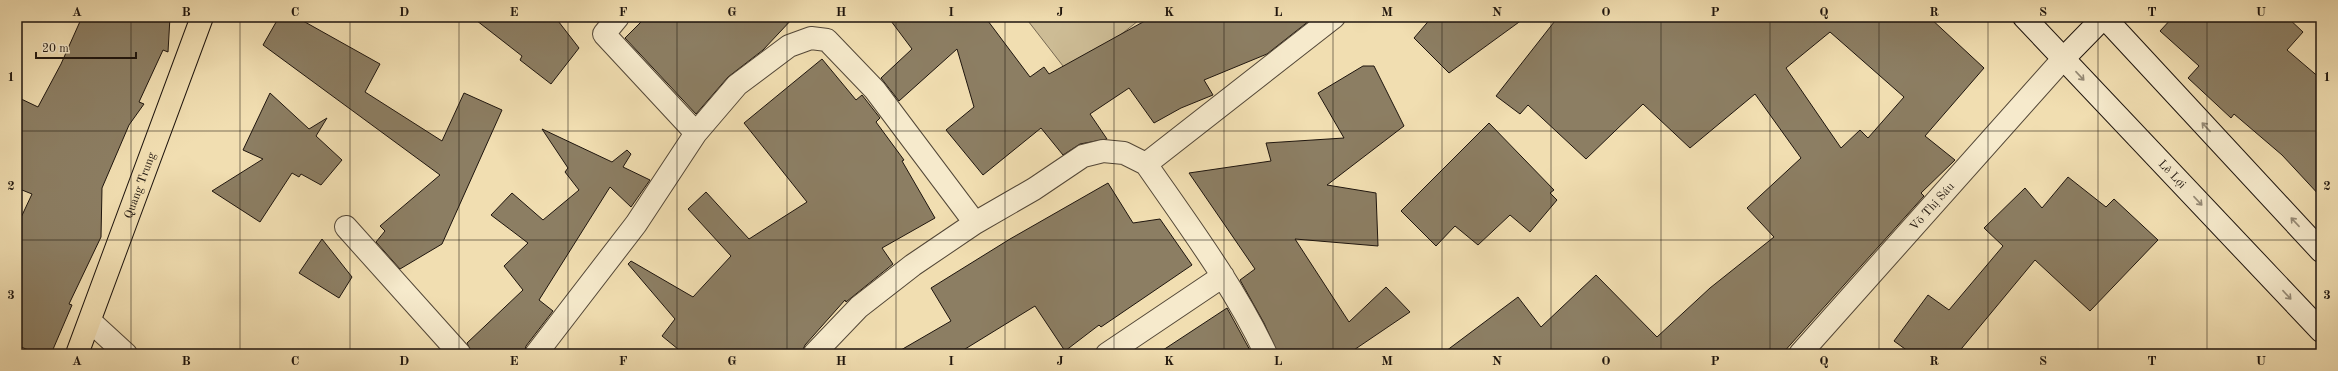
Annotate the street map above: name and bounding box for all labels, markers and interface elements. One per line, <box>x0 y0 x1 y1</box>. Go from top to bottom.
text: A <box>72 6 82 19</box>
text: B <box>181 6 191 19</box>
text: C <box>291 6 299 19</box>
text: D <box>399 6 409 19</box>
text: E <box>510 6 519 19</box>
text: F <box>619 6 628 19</box>
text: G <box>727 6 737 19</box>
text: H <box>836 6 847 19</box>
text: I <box>948 6 954 19</box>
text: J <box>1056 6 1064 19</box>
text: K <box>1164 6 1174 19</box>
text: L <box>1274 6 1283 19</box>
text: M <box>1381 6 1393 19</box>
text: N <box>1492 6 1502 19</box>
text: O <box>1601 6 1611 19</box>
text: P <box>1710 6 1720 19</box>
text: Q <box>1819 6 1829 19</box>
text: R <box>1929 6 1939 19</box>
text: S <box>2039 6 2047 19</box>
text: T <box>2147 6 2157 19</box>
text: U <box>2256 6 2266 19</box>
scale bar <box>36 34 136 60</box>
text: 20 m <box>42 43 69 55</box>
text: 1 <box>7 71 15 84</box>
one-way arrow <box>2075 71 2084 81</box>
text: 1 <box>2323 71 2331 84</box>
one-way arrow <box>2201 122 2211 132</box>
street label: Quang Trung <box>123 150 159 220</box>
street label: Lê Lợi <box>2156 158 2188 191</box>
text: 2 <box>7 180 15 193</box>
street label: Võ Thị Sáu <box>1908 180 1957 233</box>
text: 2 <box>2323 180 2331 193</box>
one-way arrow <box>2193 196 2203 206</box>
one-way arrow <box>2290 217 2299 228</box>
text: 3 <box>7 289 15 302</box>
text: 3 <box>2323 289 2331 302</box>
one-way arrow <box>2282 290 2292 300</box>
text: A <box>72 355 82 368</box>
text: B <box>181 355 191 368</box>
text: C <box>291 355 299 368</box>
text: D <box>399 355 409 368</box>
text: E <box>510 355 519 368</box>
text: F <box>619 355 628 368</box>
text: G <box>727 355 737 368</box>
text: H <box>836 355 847 368</box>
text: I <box>948 355 954 368</box>
text: J <box>1056 355 1064 368</box>
text: K <box>1164 355 1174 368</box>
text: L <box>1274 355 1283 368</box>
text: M <box>1381 355 1393 368</box>
text: N <box>1492 355 1502 368</box>
text: O <box>1601 355 1611 368</box>
text: P <box>1710 355 1720 368</box>
text: Q <box>1819 355 1829 368</box>
text: R <box>1929 355 1939 368</box>
text: S <box>2039 355 2047 368</box>
text: T <box>2147 355 2157 368</box>
text: U <box>2256 355 2266 368</box>

